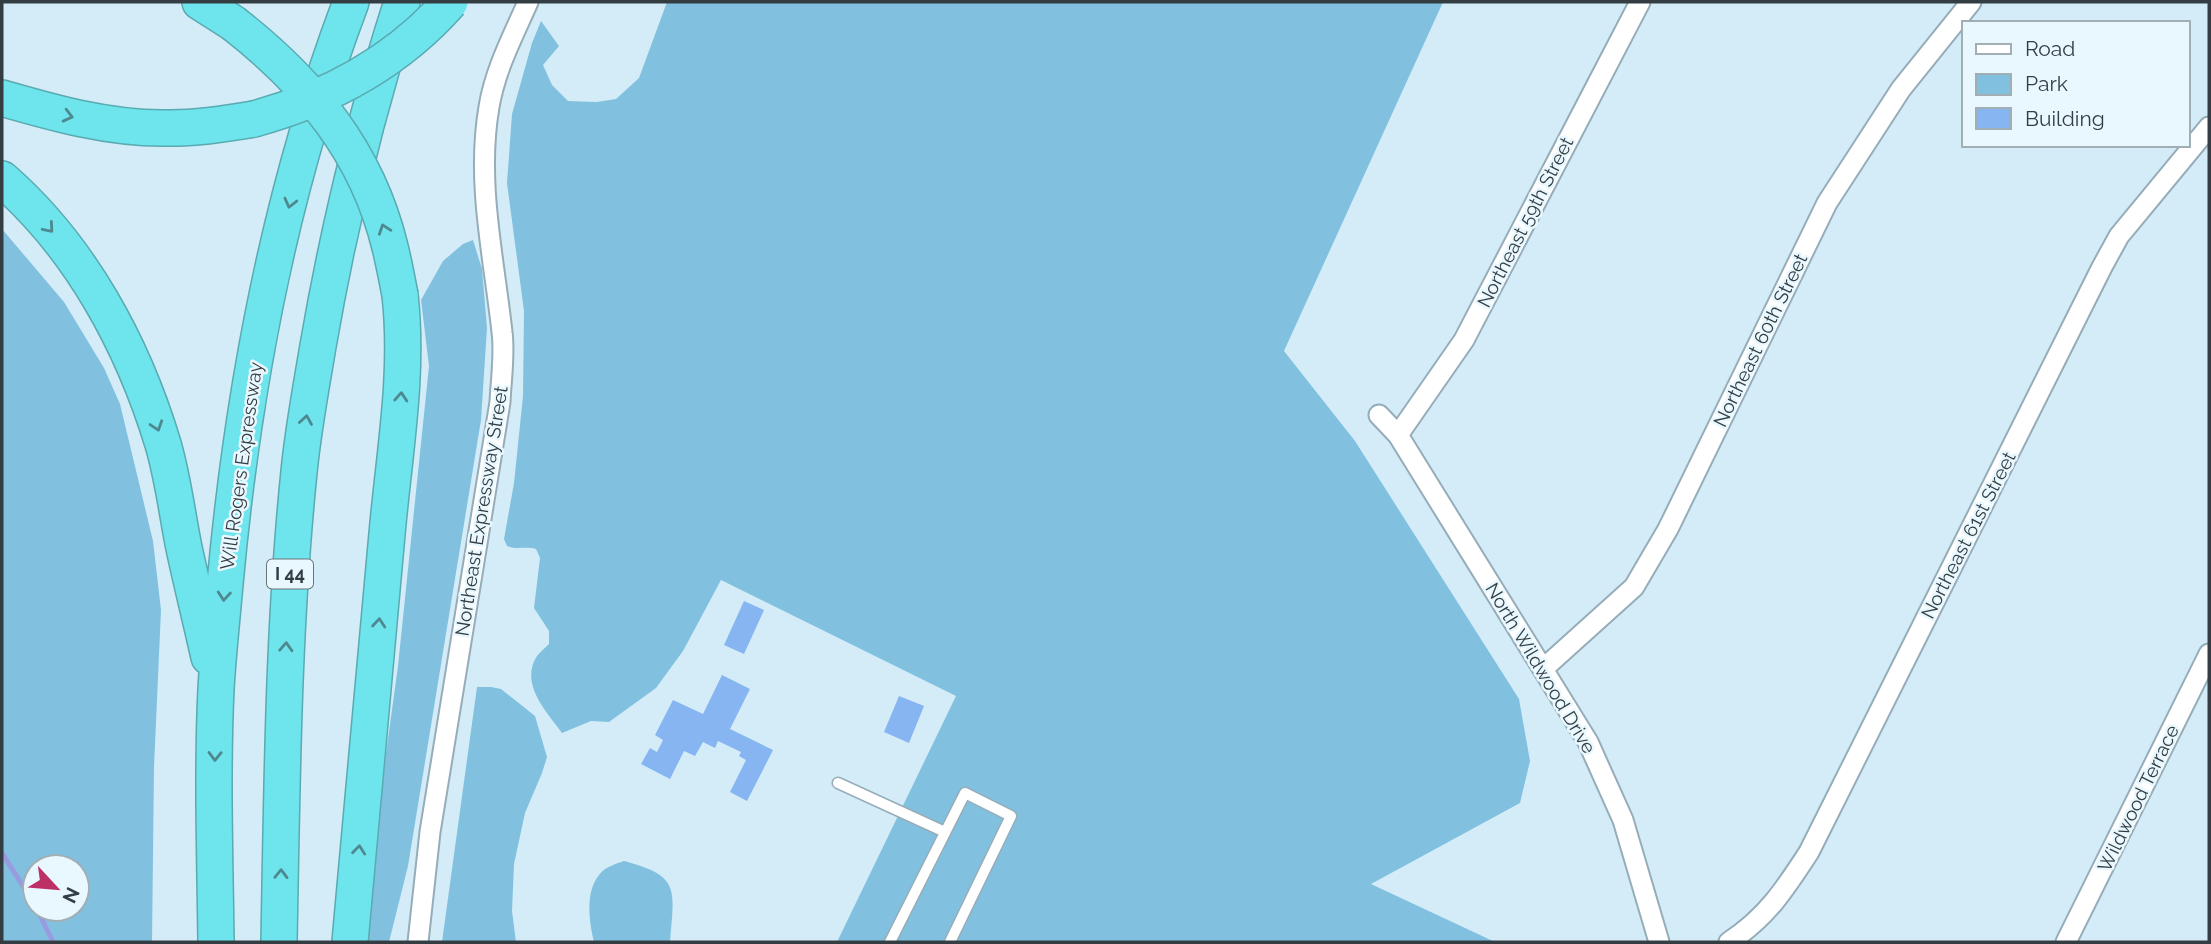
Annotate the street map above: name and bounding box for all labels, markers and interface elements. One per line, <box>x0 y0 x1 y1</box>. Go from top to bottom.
legend <box>1962 21 2190 147</box>
text: Road <box>2025 36 2075 61</box>
text: Park <box>2025 71 2068 96</box>
text: Building <box>2025 106 2105 131</box>
one-way arrow <box>61 108 73 122</box>
street label: Northeast 59th Street <box>1472 133 1578 311</box>
one-way arrow <box>284 197 298 209</box>
one-way arrow <box>41 220 53 233</box>
one-way arrow <box>378 223 392 235</box>
street label: Northeast 60th Street <box>1708 249 1812 430</box>
street label: Will Rogers Expressway <box>216 361 266 571</box>
street label: Northeast Expressway Street <box>450 384 512 638</box>
one-way arrow <box>393 391 408 402</box>
one-way arrow <box>299 414 314 426</box>
one-way arrow <box>149 420 164 432</box>
street label: Northeast 61st Street <box>1916 447 2020 622</box>
road number: I 44 <box>267 560 313 588</box>
street label: North Wildwood Drive <box>1481 579 1601 757</box>
one-way arrow <box>217 591 232 602</box>
one-way arrow <box>371 618 386 629</box>
one-way arrow <box>278 641 293 652</box>
street label: Wildwood Terrace <box>2093 721 2183 875</box>
one-way arrow <box>207 751 223 762</box>
one-way arrow <box>351 844 366 855</box>
north arrow <box>21 853 91 923</box>
one-way arrow <box>273 868 288 879</box>
text: N <box>58 884 84 907</box>

